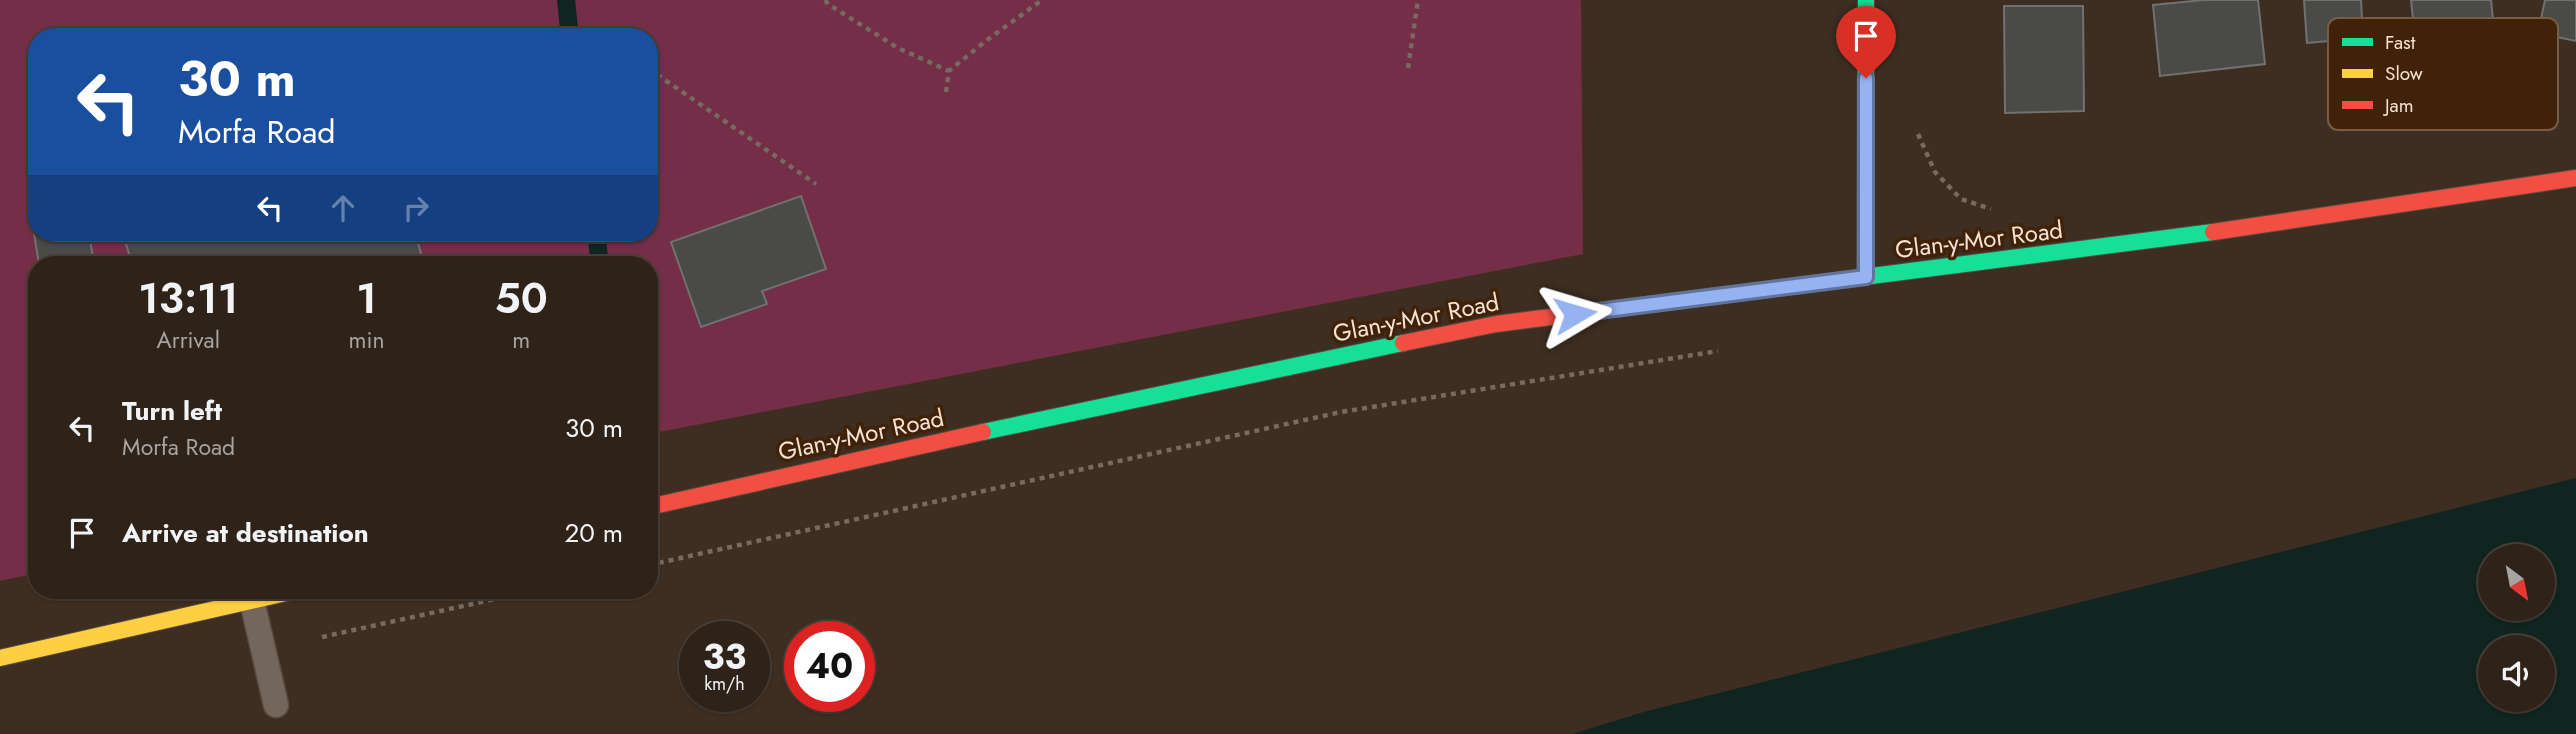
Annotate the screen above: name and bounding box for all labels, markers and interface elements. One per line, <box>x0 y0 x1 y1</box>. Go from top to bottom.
pin <box>1836 6 1896 78</box>
icon: arrive <box>1847 17 1885 55</box>
legend <box>2328 18 2558 130</box>
text: Fast <box>2385 29 2416 56</box>
text: 30 m <box>178 44 296 114</box>
icon: left <box>63 56 154 147</box>
text: Slow <box>2385 60 2423 87</box>
text: Jam <box>2382 92 2414 119</box>
text: Morfa Road <box>178 109 336 155</box>
icon: left <box>251 189 289 227</box>
icon: ahead <box>324 189 362 227</box>
icon: right <box>397 189 435 227</box>
street label: Glan-y-Mor Road <box>1893 212 2065 267</box>
text: 13:11 <box>138 268 238 329</box>
text: 1 <box>356 268 377 329</box>
text: 50 <box>495 268 548 329</box>
position arrow <box>1538 277 1612 351</box>
street label: Glan-y-Mor Road <box>1330 284 1502 351</box>
text: Arrival <box>157 323 220 357</box>
text: min <box>349 323 385 357</box>
text: m <box>512 323 530 357</box>
text: Turn left <box>122 392 222 430</box>
street label: Glan-y-Mor Road <box>775 400 947 469</box>
icon: left <box>63 409 101 447</box>
text: 30 m <box>565 409 623 447</box>
text: Morfa Road <box>122 430 235 464</box>
icon: arrive <box>63 514 101 552</box>
text: Arrive at destination <box>122 514 369 552</box>
text: 20 m <box>565 514 623 552</box>
north arrow <box>2478 544 2555 621</box>
map controls <box>2478 544 2555 712</box>
speed limit sign: 40 <box>784 621 875 712</box>
text: 33 <box>703 632 746 682</box>
button: sound <box>2478 635 2555 712</box>
text: km/h <box>704 671 745 697</box>

